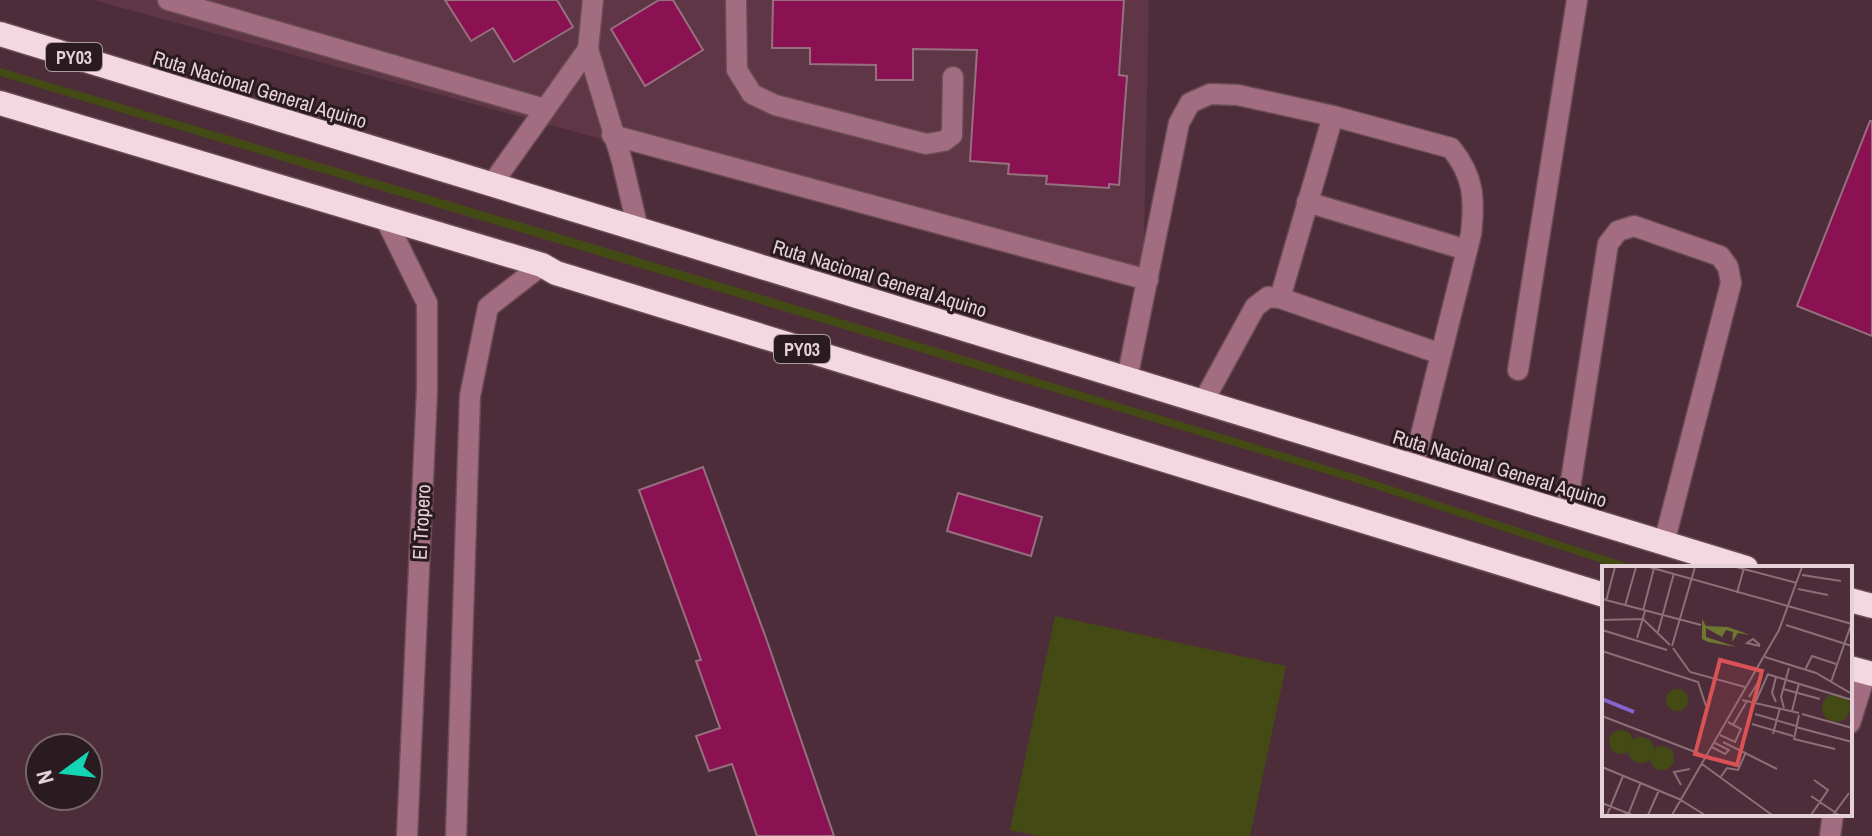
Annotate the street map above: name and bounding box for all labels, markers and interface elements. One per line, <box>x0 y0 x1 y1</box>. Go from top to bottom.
road number: PY03 <box>46 43 102 71</box>
street label: Ruta Nacional General Aquino <box>150 44 370 134</box>
street label: Ruta Nacional General Aquino <box>770 233 990 323</box>
road number: PY03 <box>774 335 830 363</box>
street label: Ruta Nacional General Aquino <box>1390 423 1610 513</box>
street label: El Tropero <box>406 484 436 560</box>
inset map <box>1602 566 1852 816</box>
north arrow <box>24 732 104 812</box>
text: N <box>29 767 61 787</box>

